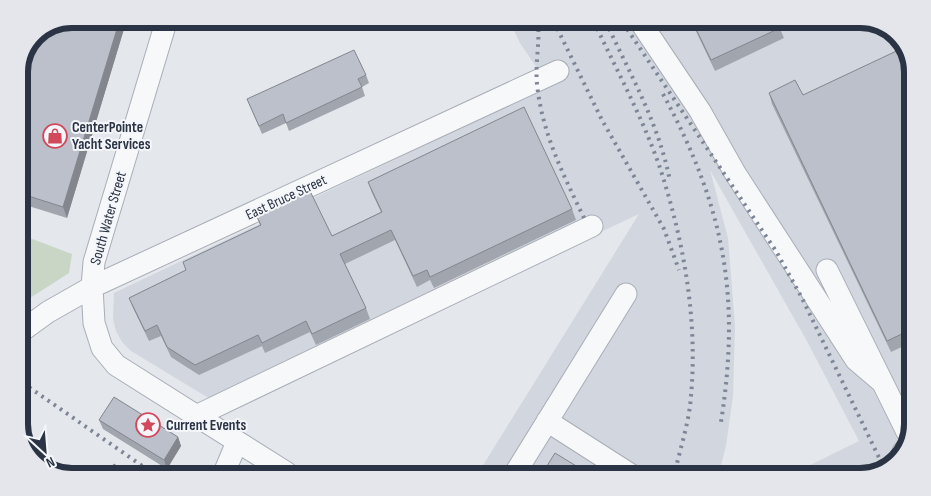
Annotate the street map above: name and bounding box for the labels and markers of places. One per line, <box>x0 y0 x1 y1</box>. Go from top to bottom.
place label: CenterPointe Yacht Services <box>72 118 151 154</box>
shop icon: CenterPointe Yacht Services <box>42 123 68 149</box>
place icon: Current Events <box>135 412 161 438</box>
place label: Current Events <box>166 416 247 435</box>

